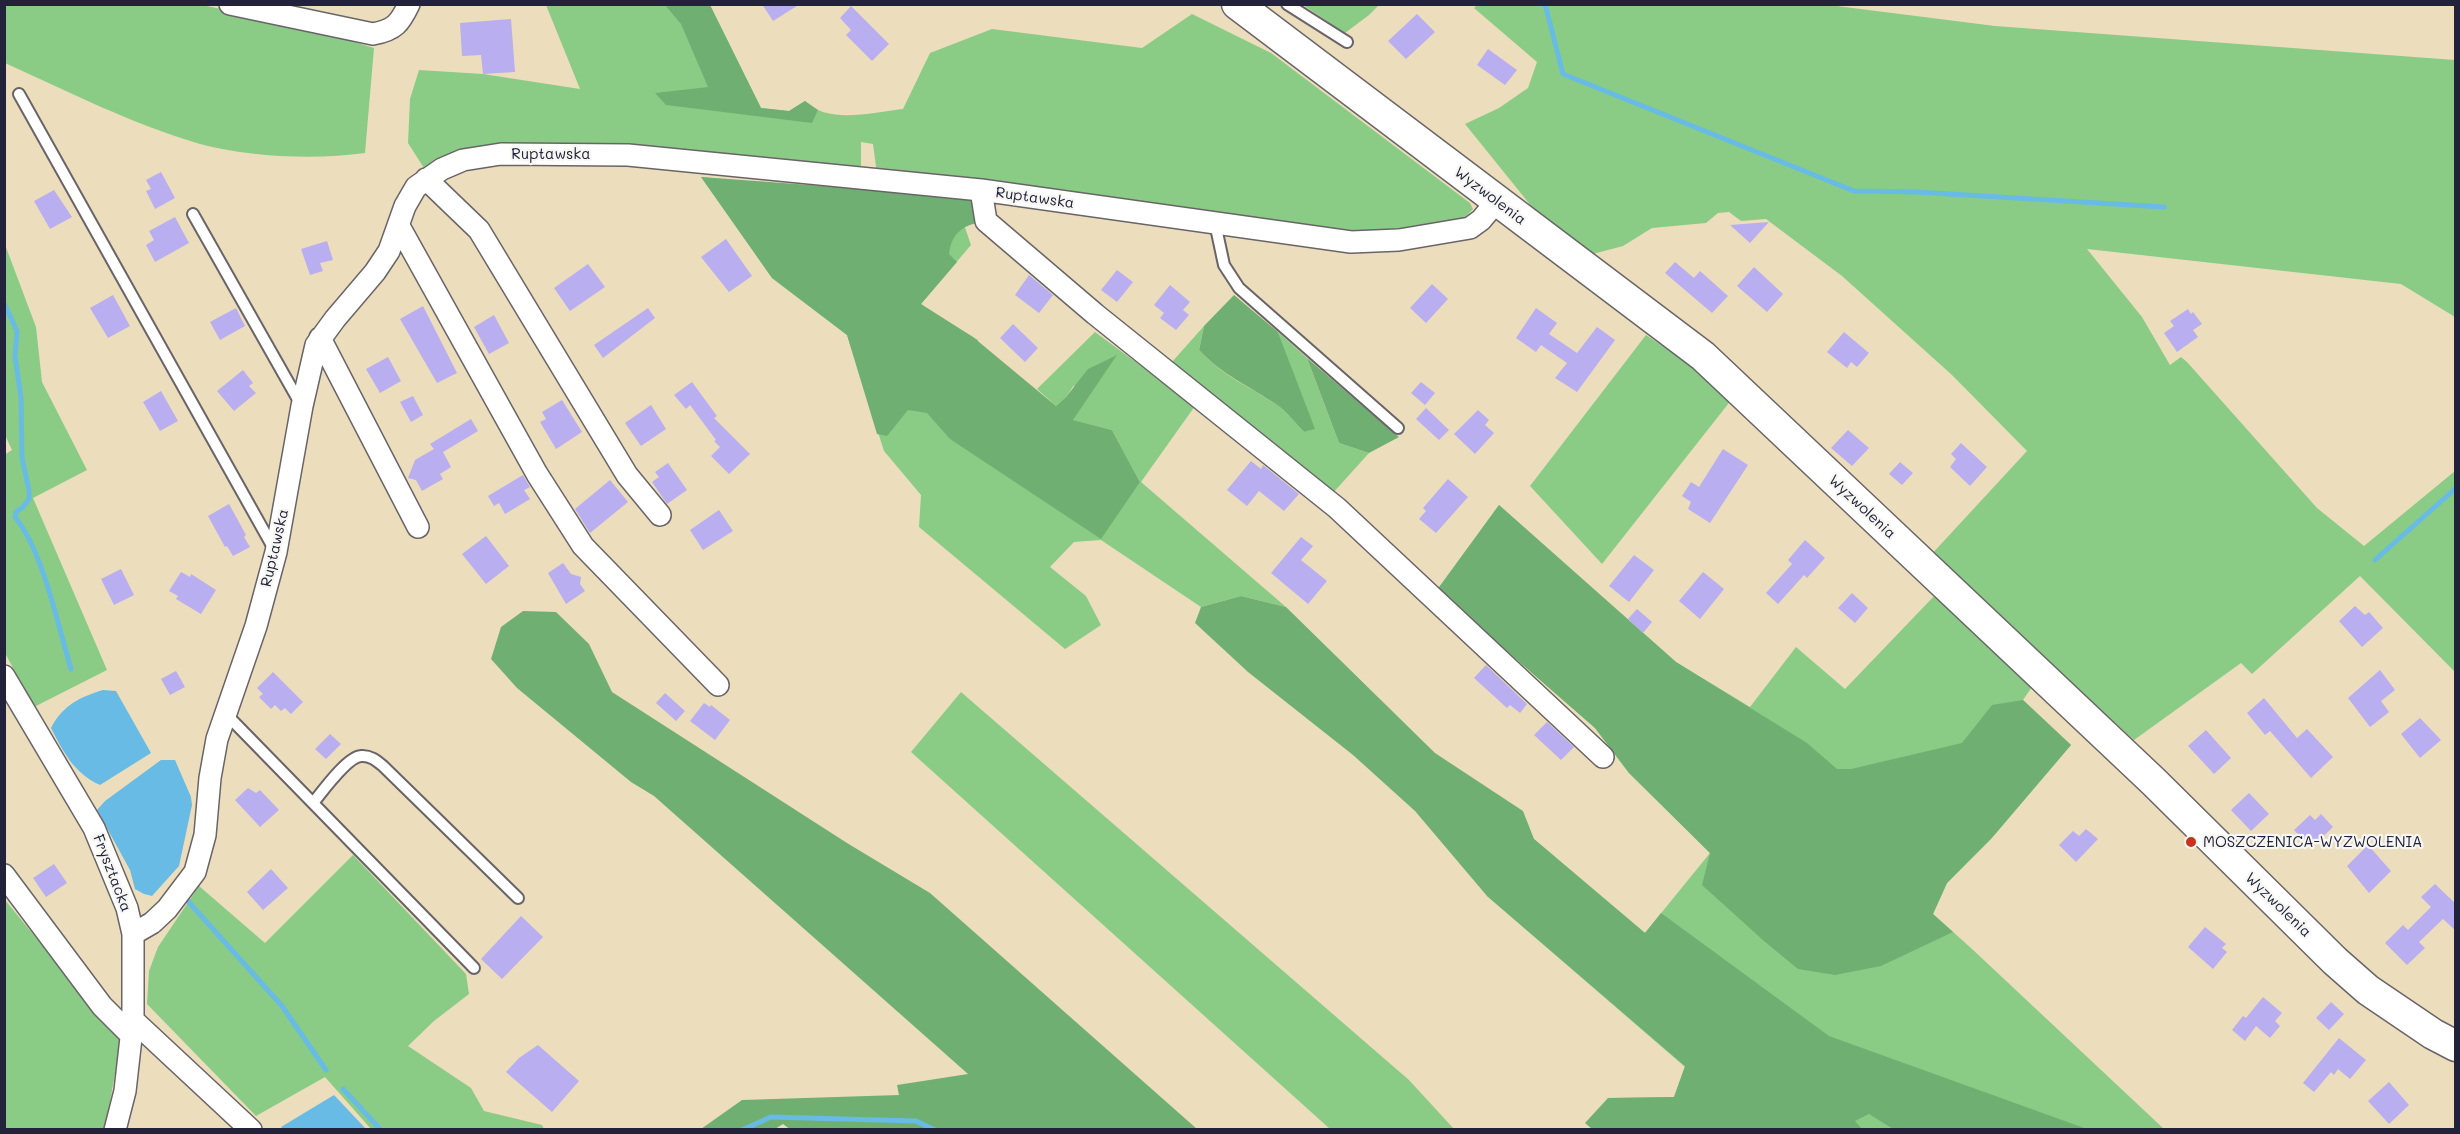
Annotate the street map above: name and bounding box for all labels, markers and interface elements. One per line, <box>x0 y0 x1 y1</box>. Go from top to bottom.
street label: Ruptawska <box>511 145 591 163</box>
street label: Wyzwolenia <box>1451 163 1529 229</box>
street label: Ruptawska <box>995 184 1075 212</box>
street label: Wyzwolenia <box>1825 471 1899 543</box>
street label: Ruptawska <box>257 507 293 589</box>
street label: Frysztacka <box>89 832 135 914</box>
place label: MOSZCZENICA-WYZWOLENIA <box>2203 833 2422 851</box>
marker: MOSZCZENICA-WYZWOLENIA <box>2184 835 2198 849</box>
street label: Wyzwolenia <box>2241 869 2315 941</box>

